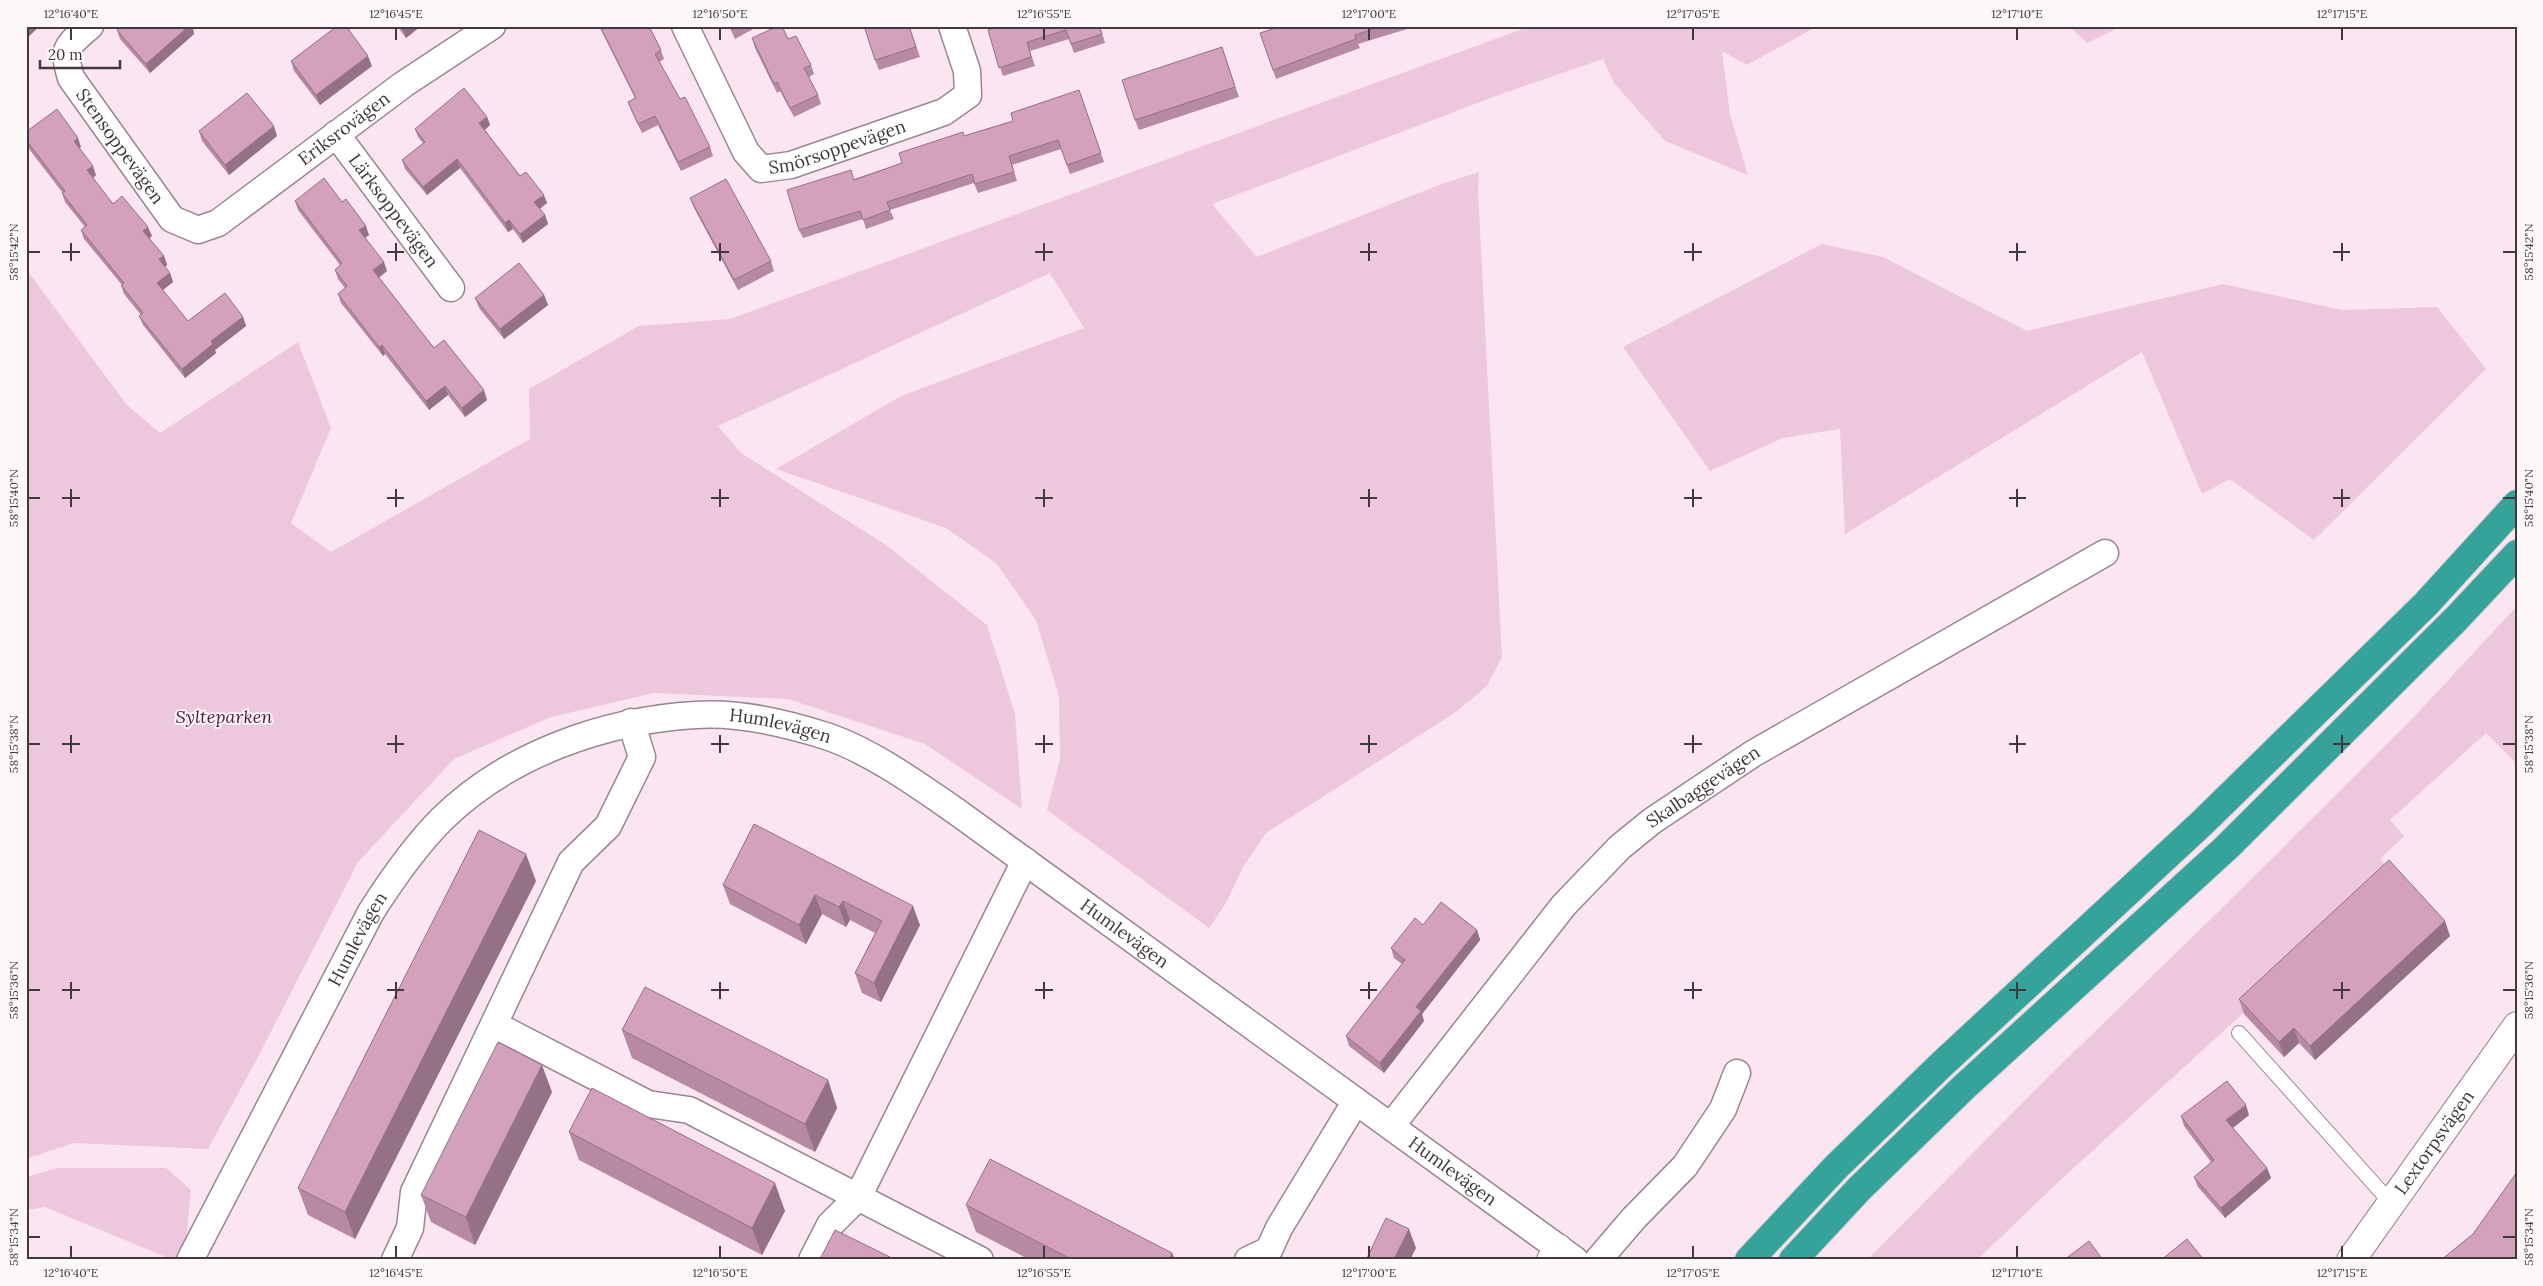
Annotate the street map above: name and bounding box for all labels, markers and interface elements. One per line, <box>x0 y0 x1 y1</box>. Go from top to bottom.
text: 12°16'40"E <box>44 6 98 21</box>
text: 12°16'45"E <box>369 6 423 21</box>
text: 12°16'50"E <box>692 6 748 21</box>
text: 12°16'55"E <box>1017 6 1071 21</box>
text: 12°17'00"E <box>1342 6 1396 21</box>
text: 12°17'05"E <box>1666 6 1720 21</box>
text: 12°17'10"E <box>1991 6 2043 21</box>
text: 12°17'15"E <box>2317 6 2367 21</box>
scale bar <box>40 38 120 70</box>
text: 20 m <box>48 45 83 64</box>
street label: Stensoppevägen <box>71 84 170 208</box>
street label: Eriksrovägen <box>293 87 394 170</box>
street label: Smörsoppevägen <box>767 114 909 179</box>
street label: Lärksoppevägen <box>344 149 444 272</box>
text: 58°15'42"N <box>6 223 21 281</box>
text: 58°15'42"N <box>2521 223 2536 281</box>
text: 58°15'40"N <box>6 469 21 527</box>
text: 58°15'40"N <box>2521 469 2536 527</box>
street label: Humlevägen <box>728 703 834 748</box>
park label: Sylteparken <box>176 705 272 728</box>
text: 58°15'38"N <box>6 715 21 773</box>
text: 58°15'38"N <box>2521 715 2536 773</box>
street label: Skalbaggevägen <box>1642 740 1764 833</box>
street label: Humlevägen <box>322 887 392 990</box>
street label: Humlevägen <box>1076 893 1174 973</box>
text: 58°15'36"N <box>6 961 21 1019</box>
text: 58°15'36"N <box>2521 961 2536 1019</box>
street label: Lextorpsvägen <box>2389 1085 2479 1199</box>
street label: Humlevägen <box>1404 1131 1502 1211</box>
text: 58°15'34"N <box>6 1208 21 1266</box>
text: 58°15'34"N <box>2521 1208 2536 1266</box>
text: 12°16'40"E <box>44 1265 98 1280</box>
text: 12°16'45"E <box>369 1265 423 1280</box>
text: 12°16'50"E <box>692 1265 748 1280</box>
text: 12°16'55"E <box>1017 1265 1071 1280</box>
text: 12°17'00"E <box>1342 1265 1396 1280</box>
text: 12°17'05"E <box>1666 1265 1720 1280</box>
text: 12°17'10"E <box>1991 1265 2043 1280</box>
text: 12°17'15"E <box>2317 1265 2367 1280</box>

